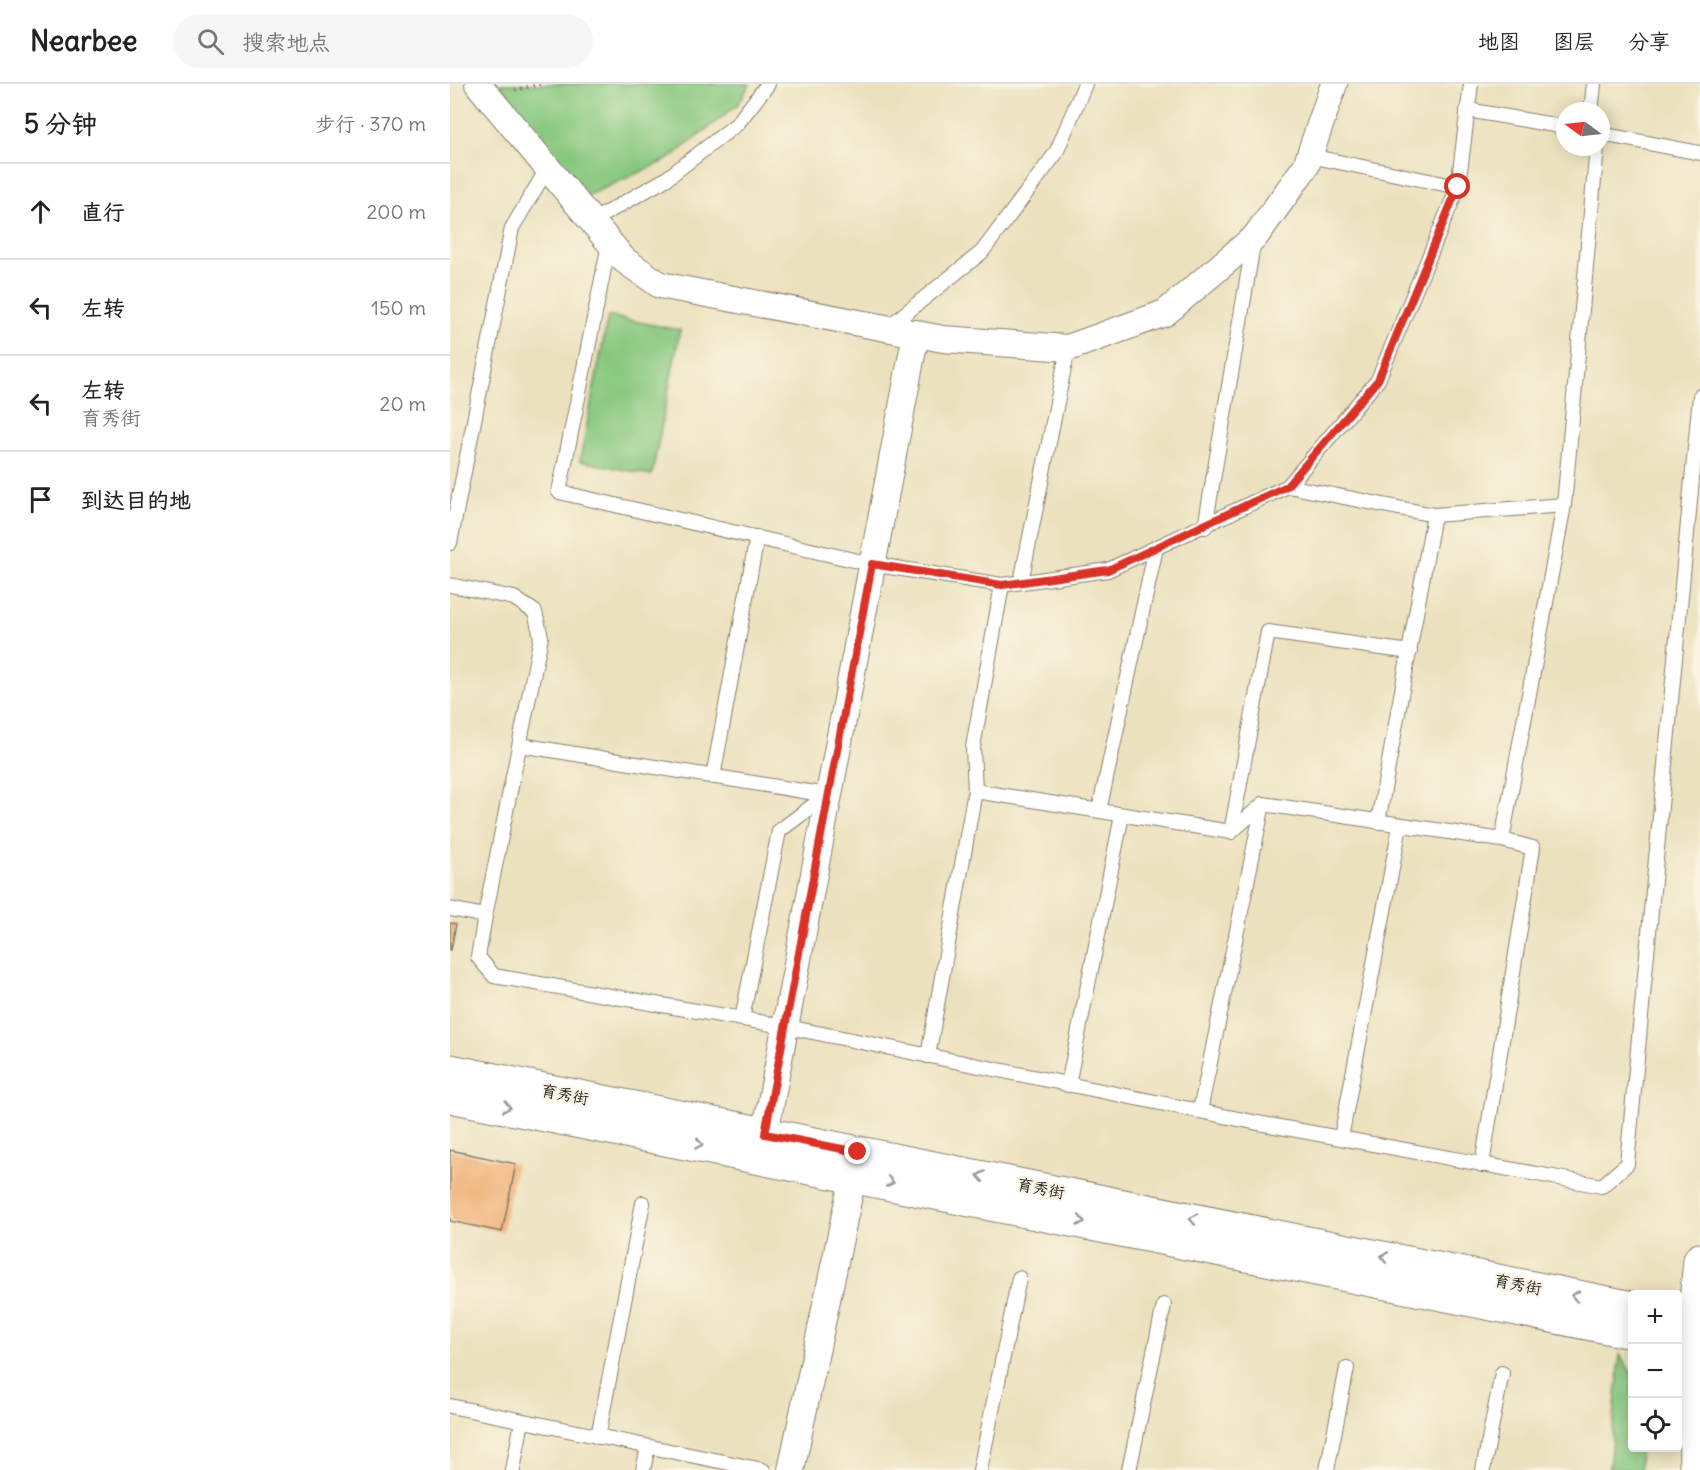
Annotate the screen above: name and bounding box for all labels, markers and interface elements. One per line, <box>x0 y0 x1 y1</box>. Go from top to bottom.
search box <box>173 14 593 68</box>
text: Nearbee <box>30 23 137 59</box>
icon: search <box>194 25 227 58</box>
text: 搜索地点 <box>242 28 330 56</box>
text: 地图 <box>1478 28 1520 55</box>
text: 图层 <box>1553 28 1595 55</box>
text: 分享 <box>1628 28 1670 55</box>
north arrow <box>1556 102 1610 156</box>
text: 5 分钟 <box>24 107 97 140</box>
text: 步行 · 370 m <box>315 111 426 136</box>
route start <box>1444 173 1470 199</box>
icon: ahead <box>24 195 57 228</box>
text: 直行 <box>81 198 125 226</box>
text: 200 m <box>366 199 426 224</box>
icon: left <box>24 291 57 324</box>
text: 左转 <box>81 294 125 322</box>
text: 150 m <box>371 295 426 320</box>
text: 左转 <box>81 376 125 404</box>
icon: left <box>24 387 57 420</box>
text: 20 m <box>380 391 426 416</box>
text: 育秀街 <box>81 405 141 430</box>
icon: arrive <box>24 483 57 516</box>
text: 到达目的地 <box>81 486 191 514</box>
street label: 育秀街 <box>540 1080 590 1108</box>
one-way arrow <box>502 1100 512 1113</box>
one-way arrow <box>693 1137 703 1150</box>
route end <box>844 1138 870 1164</box>
one-way arrow <box>976 1170 986 1183</box>
street label: 育秀街 <box>1016 1174 1066 1202</box>
one-way arrow <box>885 1175 895 1188</box>
one-way arrow <box>1188 1213 1198 1226</box>
one-way arrow <box>1076 1214 1086 1227</box>
one-way arrow <box>1379 1252 1389 1265</box>
street label: 育秀街 <box>1493 1270 1543 1298</box>
one-way arrow <box>1570 1290 1580 1303</box>
map controls <box>1628 1290 1682 1452</box>
button: + <box>1628 1290 1682 1344</box>
button: − <box>1628 1344 1682 1398</box>
button: locate <box>1628 1398 1682 1452</box>

